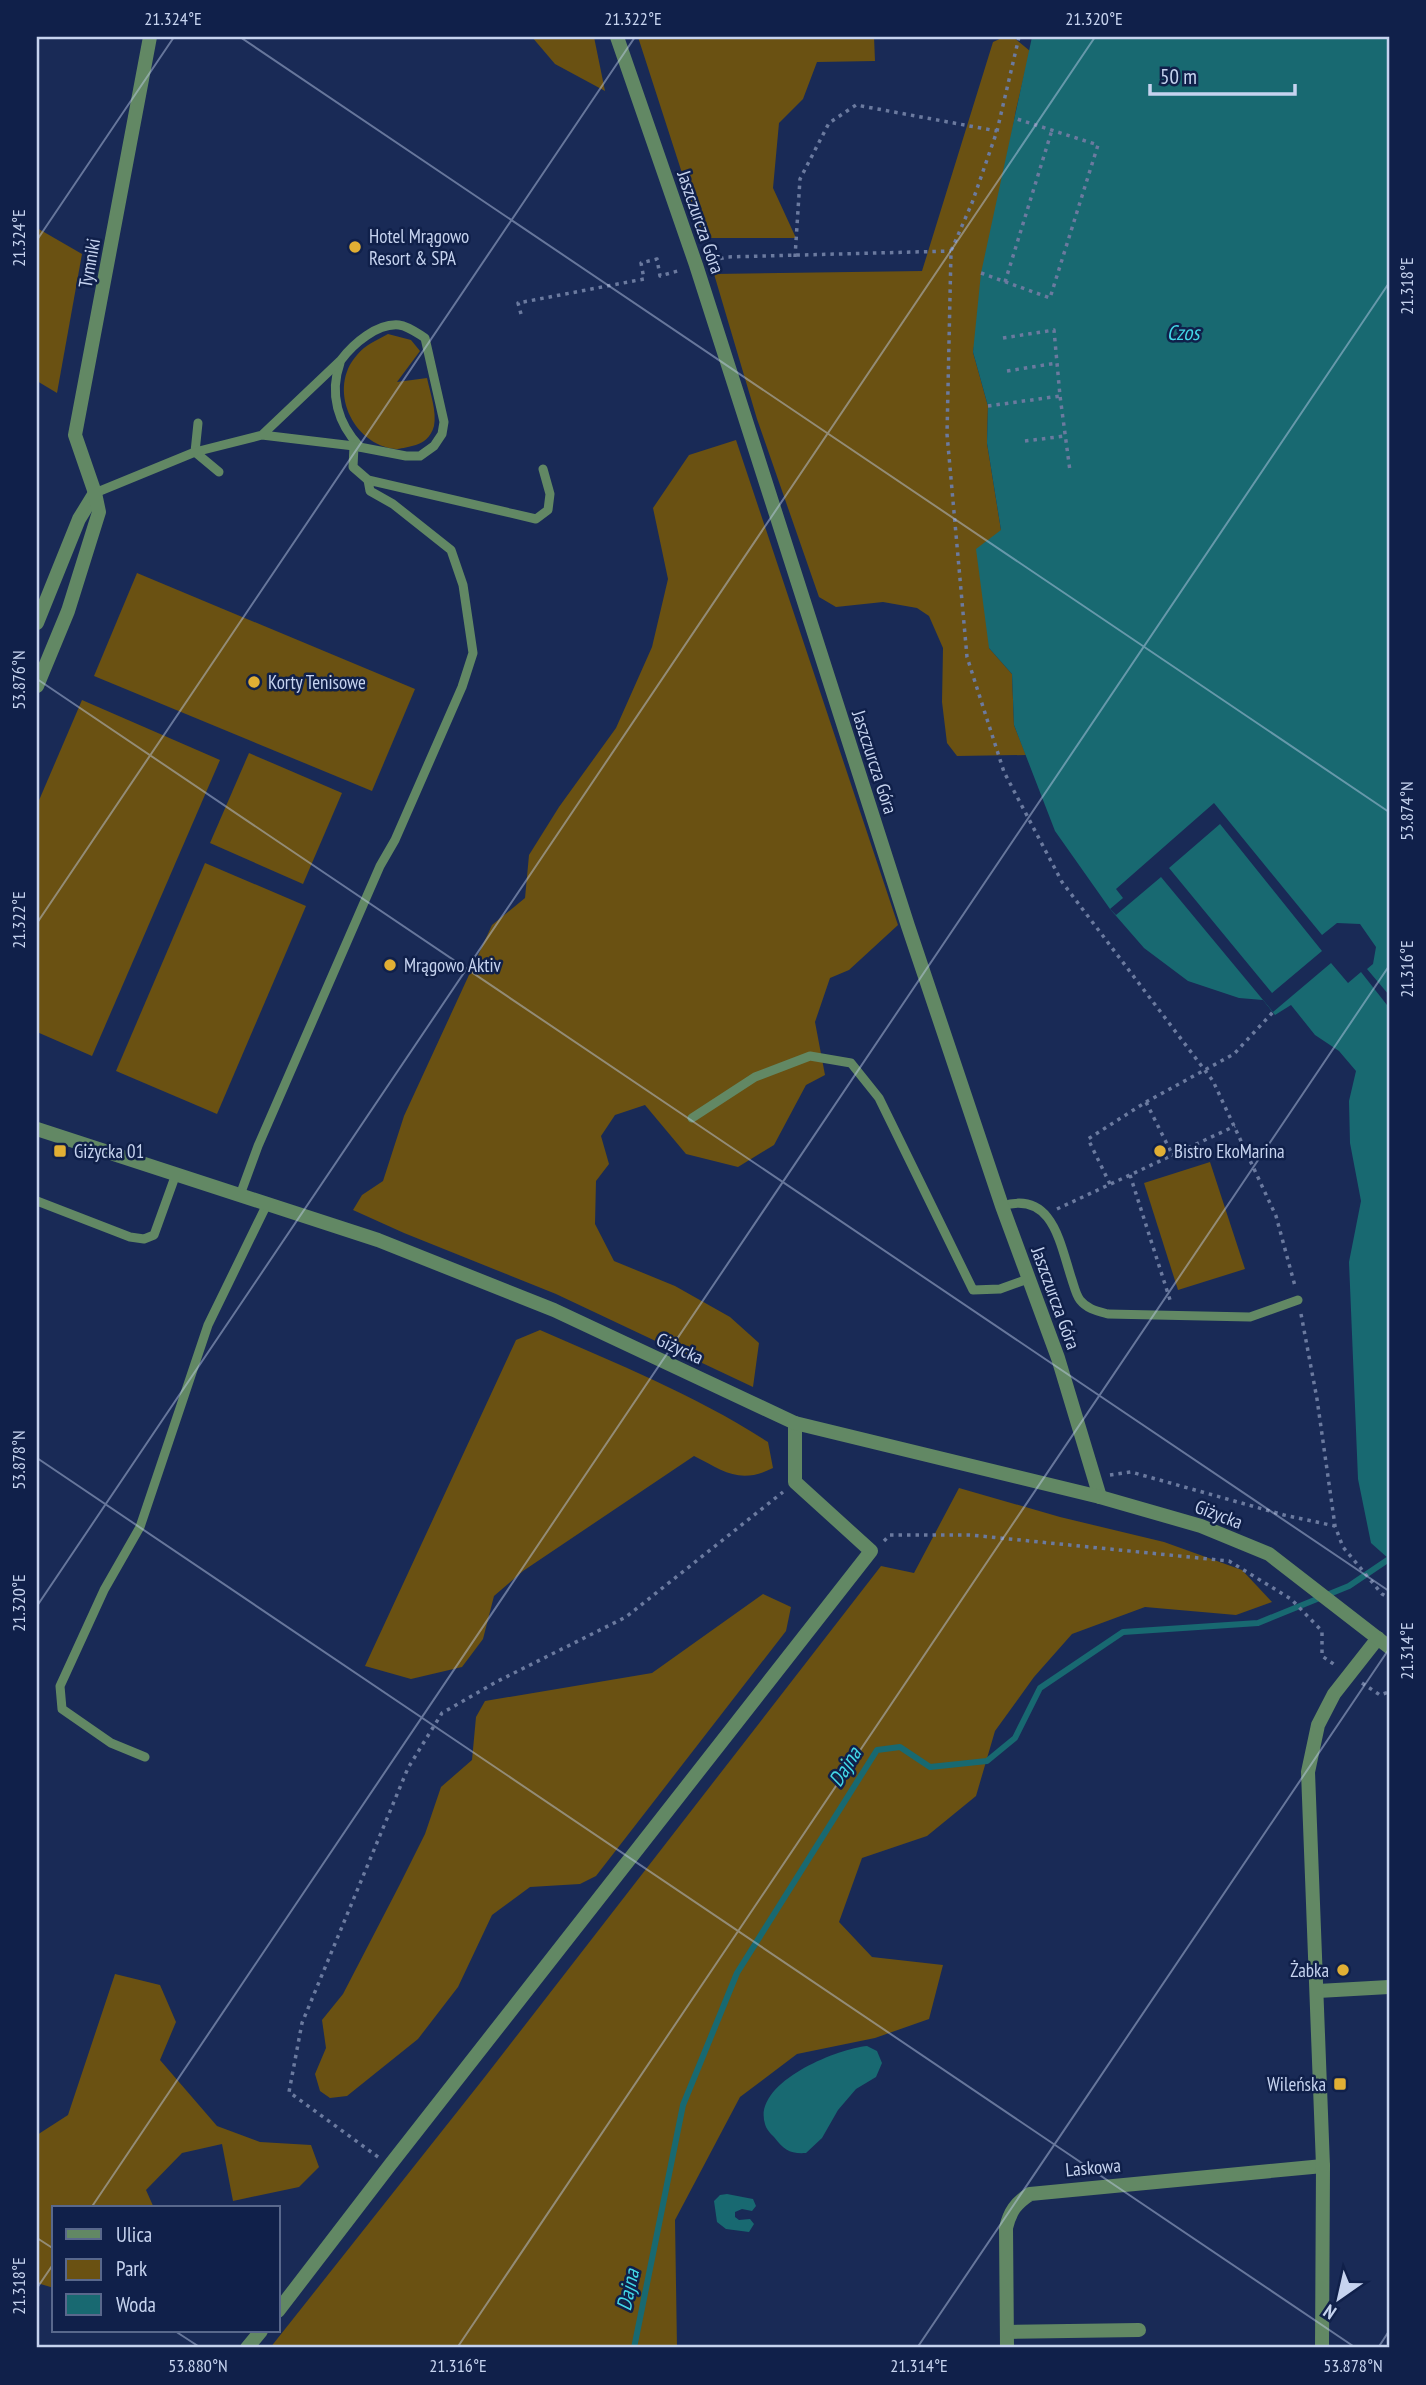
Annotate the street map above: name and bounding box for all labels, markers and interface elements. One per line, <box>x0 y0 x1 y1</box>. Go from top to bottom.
text: 21.324°E <box>144 7 202 30</box>
text: 21.322°E <box>604 7 662 30</box>
text: 21.320°E <box>1065 7 1123 30</box>
scale bar <box>1150 52 1295 96</box>
text: 50 m <box>1160 63 1197 90</box>
street label: Jaszczurcza Góra <box>672 166 730 277</box>
text: 21.324°E <box>7 209 30 267</box>
place label: Hotel Mrągowo Resort & SPA <box>369 224 469 270</box>
street label: Tymniki <box>73 236 105 290</box>
marker: Hotel Mrągowo Resort & SPA <box>347 239 363 255</box>
text: 21.318°E <box>1395 257 1418 315</box>
water label: Czos <box>1167 319 1201 346</box>
text: 53.876°N <box>7 650 30 710</box>
place label: Korty Tenisowe <box>268 670 366 694</box>
marker: Korty Tenisowe <box>246 674 262 690</box>
street label: Jaszczurcza Góra <box>847 706 903 817</box>
text: 53.874°N <box>1395 781 1418 841</box>
text: 21.322°E <box>7 891 30 949</box>
text: 21.316°E <box>1395 940 1418 998</box>
place label: Mrągowo Aktiv <box>404 953 502 977</box>
marker: Mrągowo Aktiv <box>382 957 398 973</box>
place label: Giżycka 01 <box>74 1139 144 1163</box>
place label: Bistro EkoMarina <box>1174 1139 1285 1163</box>
marker: Giżycka 01 <box>52 1143 68 1159</box>
marker: Bistro EkoMarina <box>1152 1143 1168 1159</box>
street label: Jaszczurcza Góra <box>1026 1242 1086 1353</box>
street label: Giżycka <box>653 1327 707 1369</box>
text: 53.878°N <box>7 1430 30 1490</box>
street label: Giżycka <box>1192 1494 1246 1534</box>
text: 21.320°E <box>7 1574 30 1632</box>
text: 21.314°E <box>1395 1622 1418 1680</box>
water label: Dajna <box>822 1741 868 1792</box>
place label: Żabka <box>1290 1958 1329 1982</box>
marker: Żabka <box>1335 1962 1351 1978</box>
place label: Wileńska <box>1267 2072 1326 2096</box>
marker: Wileńska <box>1332 2076 1348 2092</box>
street label: Laskowa <box>1064 2153 1122 2181</box>
legend <box>52 2206 280 2332</box>
text: Ulica <box>116 2221 152 2248</box>
text: Park <box>116 2255 147 2282</box>
text: 21.318°E <box>7 2257 30 2315</box>
north arrow <box>1304 2262 1374 2332</box>
water label: Dajna <box>610 2265 645 2313</box>
text: Woda <box>116 2291 156 2318</box>
text: N <box>1319 2299 1340 2325</box>
text: 53.880°N <box>168 2354 228 2377</box>
text: 21.316°E <box>429 2354 487 2377</box>
text: 21.314°E <box>890 2354 948 2377</box>
text: 53.878°N <box>1323 2354 1383 2377</box>

